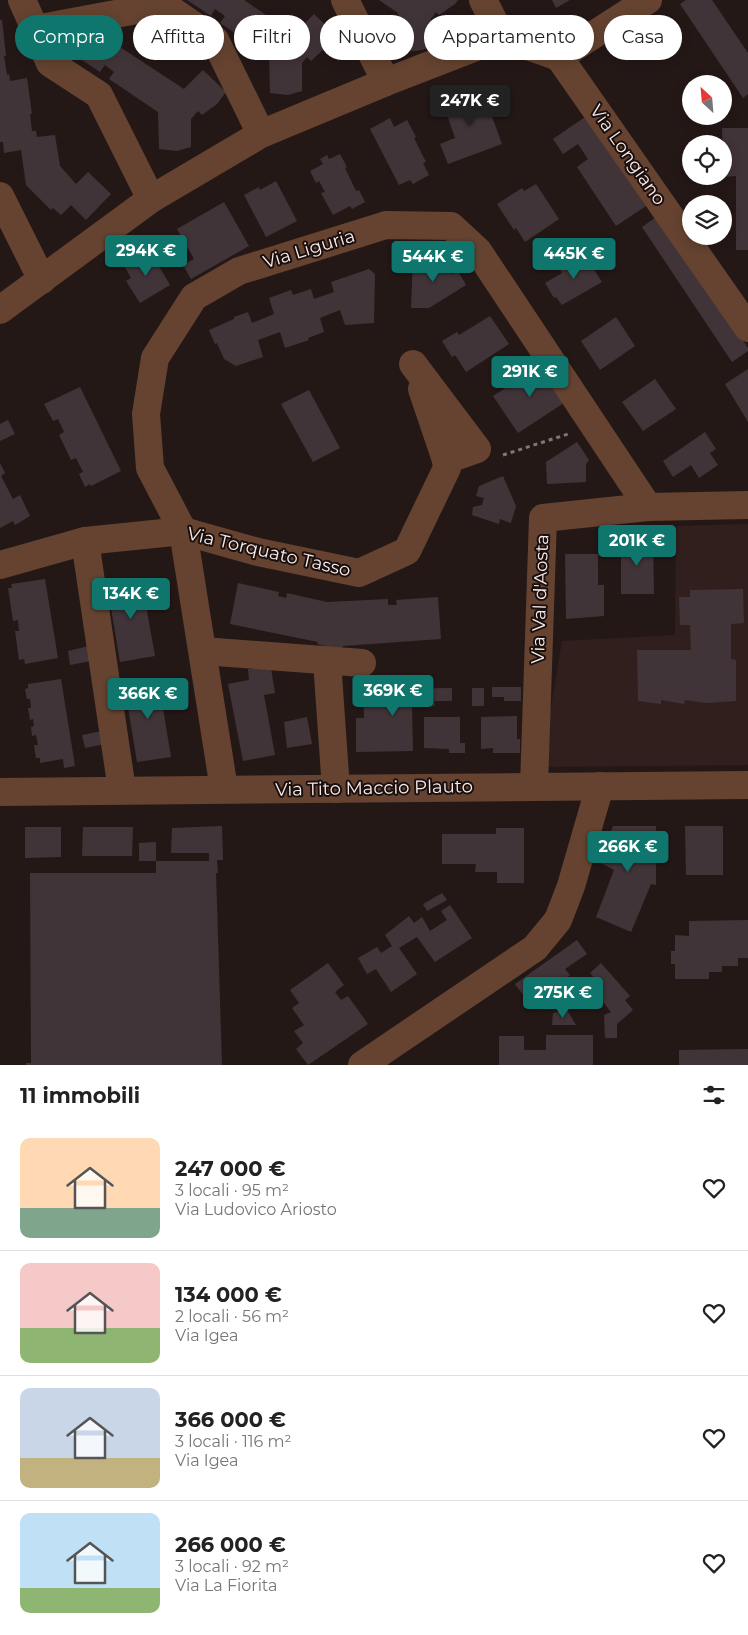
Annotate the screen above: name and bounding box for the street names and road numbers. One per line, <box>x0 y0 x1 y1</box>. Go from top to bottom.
street label: Via Longiano <box>585 101 671 209</box>
street label: Via Liguria <box>260 225 358 273</box>
street label: Via Torquato Tasso <box>185 522 353 582</box>
street label: Via Val d'Aosta <box>527 534 553 664</box>
street label: Via Tito Maccio Plauto <box>275 775 473 801</box>

